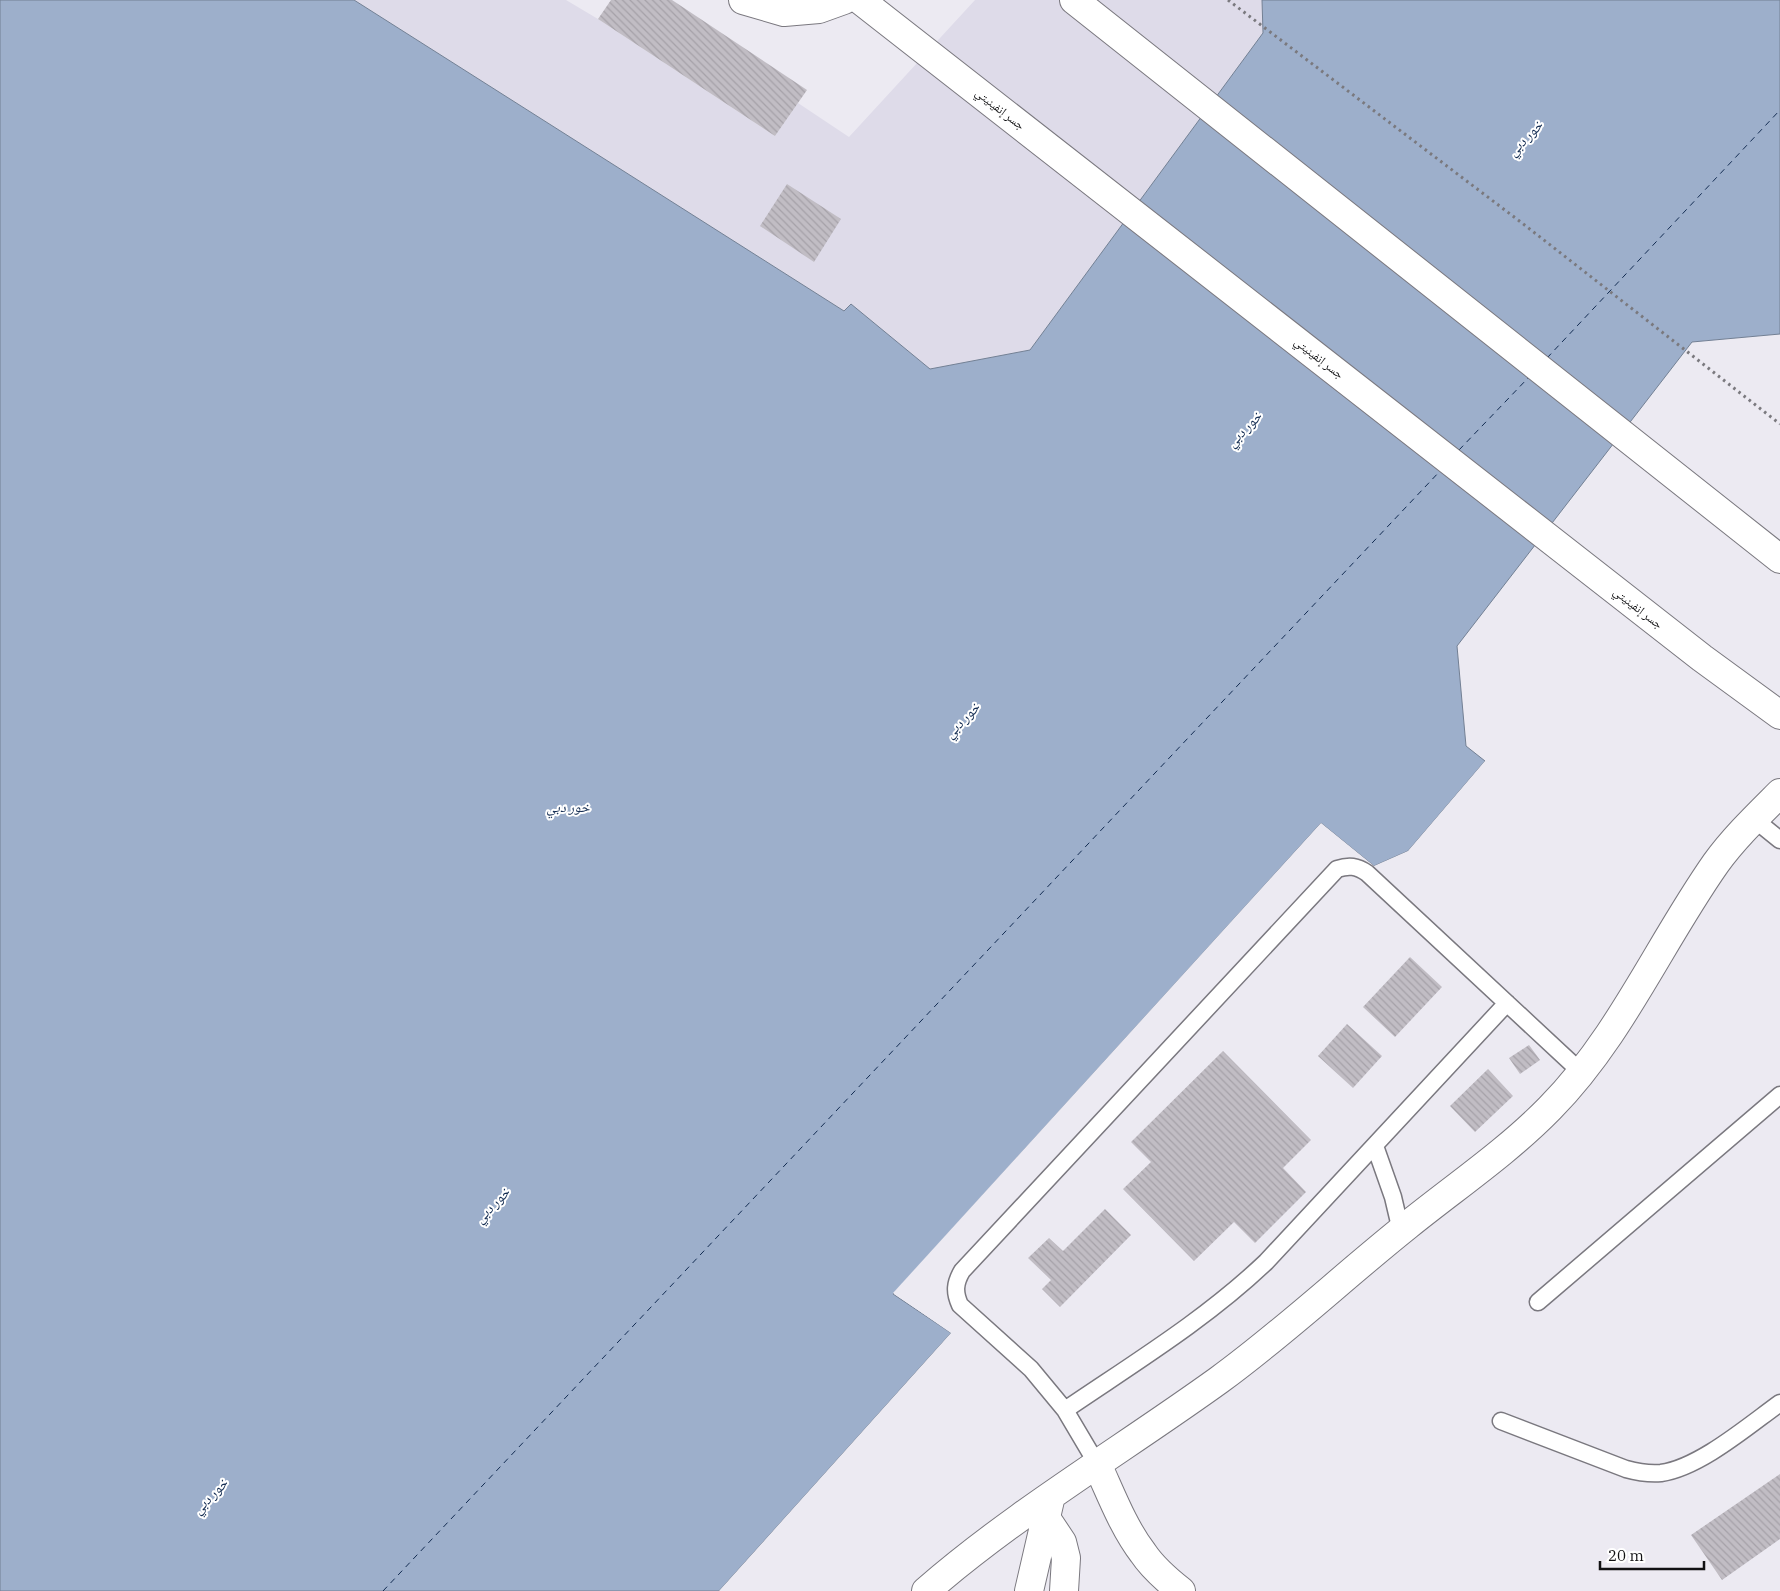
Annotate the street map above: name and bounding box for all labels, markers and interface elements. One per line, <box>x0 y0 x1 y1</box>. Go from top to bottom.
street label: جسر إنفينيتي <box>971 85 1028 135</box>
water label: خور دبي <box>1504 115 1549 162</box>
street label: جسر إنفينيتي <box>1290 334 1347 384</box>
water label: خور دبي <box>1223 406 1268 453</box>
street label: جسر إنفينيتي <box>1609 584 1666 634</box>
water label: خور دبي <box>941 697 986 744</box>
water label: خور دبي <box>546 798 591 819</box>
water label: خور دبي <box>471 1182 516 1229</box>
water label: خور دبي <box>189 1473 234 1520</box>
scale bar <box>1600 1538 1704 1570</box>
text: 20 m <box>1608 1546 1644 1565</box>

